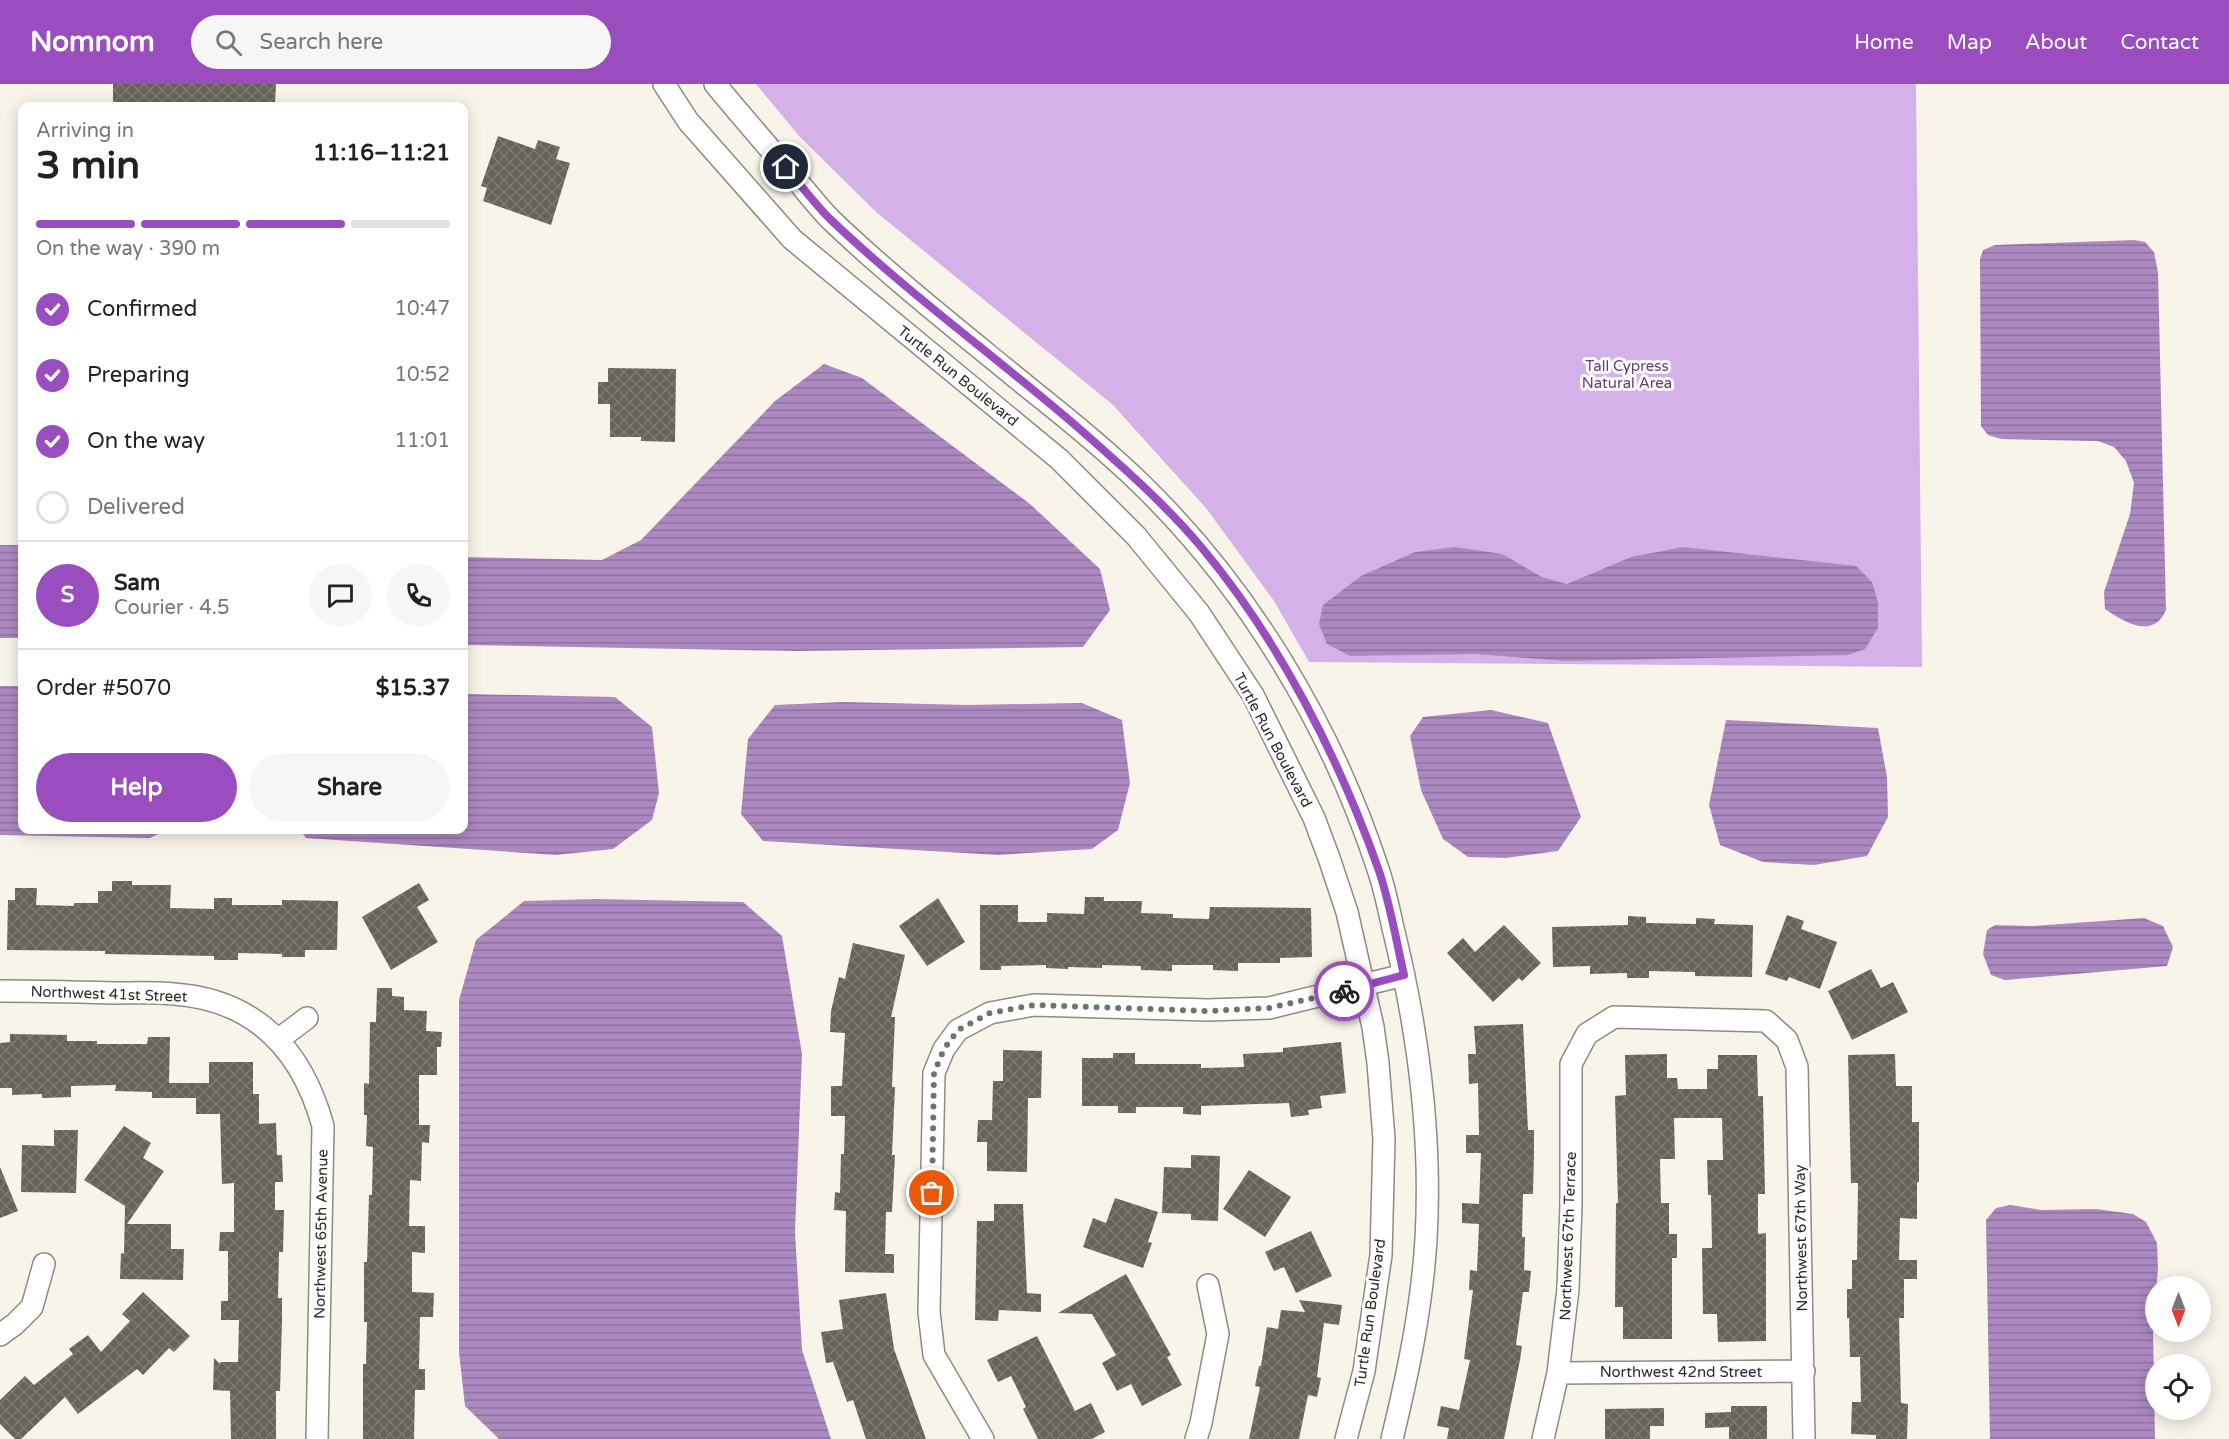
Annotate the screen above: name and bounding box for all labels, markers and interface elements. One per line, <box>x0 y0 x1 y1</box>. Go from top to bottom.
search box <box>191 15 611 69</box>
text: Nomnom <box>30 25 155 59</box>
icon: search <box>212 26 245 59</box>
text: Search here <box>260 29 383 55</box>
text: Home <box>1854 30 1914 55</box>
text: Map <box>1947 30 1992 55</box>
text: About <box>2025 30 2087 55</box>
text: Contact <box>2120 30 2199 55</box>
text: Arriving in <box>36 119 134 143</box>
text: 11:16–11:21 <box>313 140 450 166</box>
pin <box>760 141 811 192</box>
text: 3 min <box>36 142 140 189</box>
icon: home <box>769 150 802 183</box>
text: On the way · 390 m <box>36 237 220 261</box>
icon: check <box>36 293 69 326</box>
text: Confirmed <box>87 296 197 322</box>
text: 10:47 <box>395 297 450 321</box>
street label: Turtle Run Boulevard <box>894 322 1022 430</box>
park label: Tall Cypress Natural Area <box>1582 357 1672 392</box>
icon: check <box>36 359 69 392</box>
text: Preparing <box>87 362 190 388</box>
text: 10:52 <box>395 363 450 387</box>
icon: check <box>36 425 69 458</box>
text: On the way <box>87 428 205 454</box>
text: 11:01 <box>395 429 450 453</box>
text: Delivered <box>87 494 185 520</box>
button: chat <box>309 564 372 627</box>
button: phone <box>387 564 450 627</box>
text: Sam <box>114 570 160 596</box>
text: S <box>61 582 74 608</box>
text: Courier · 4.5 <box>114 596 229 620</box>
street label: Turtle Run Boulevard <box>1230 670 1316 810</box>
text: Order #5070 <box>36 675 171 701</box>
text: $15.37 <box>376 675 450 701</box>
button: Help <box>36 753 237 822</box>
button: Share <box>249 753 450 822</box>
courier <box>1314 961 1374 1021</box>
icon: bike <box>1328 975 1361 1008</box>
street label: Northwest 41st Street <box>30 982 188 1006</box>
street label: Northwest 65th Avenue <box>311 1149 331 1319</box>
street label: Northwest 67th Terrace <box>1556 1151 1580 1321</box>
street label: Northwest 67th Way <box>1791 1164 1811 1312</box>
pin <box>906 1167 957 1218</box>
icon: bag <box>915 1176 948 1209</box>
street label: Turtle Run Boulevard <box>1351 1238 1389 1388</box>
north arrow <box>2145 1276 2211 1342</box>
map controls <box>2145 1276 2211 1420</box>
button: locate <box>2145 1354 2211 1420</box>
street label: Northwest 42nd Street <box>1600 1363 1763 1381</box>

